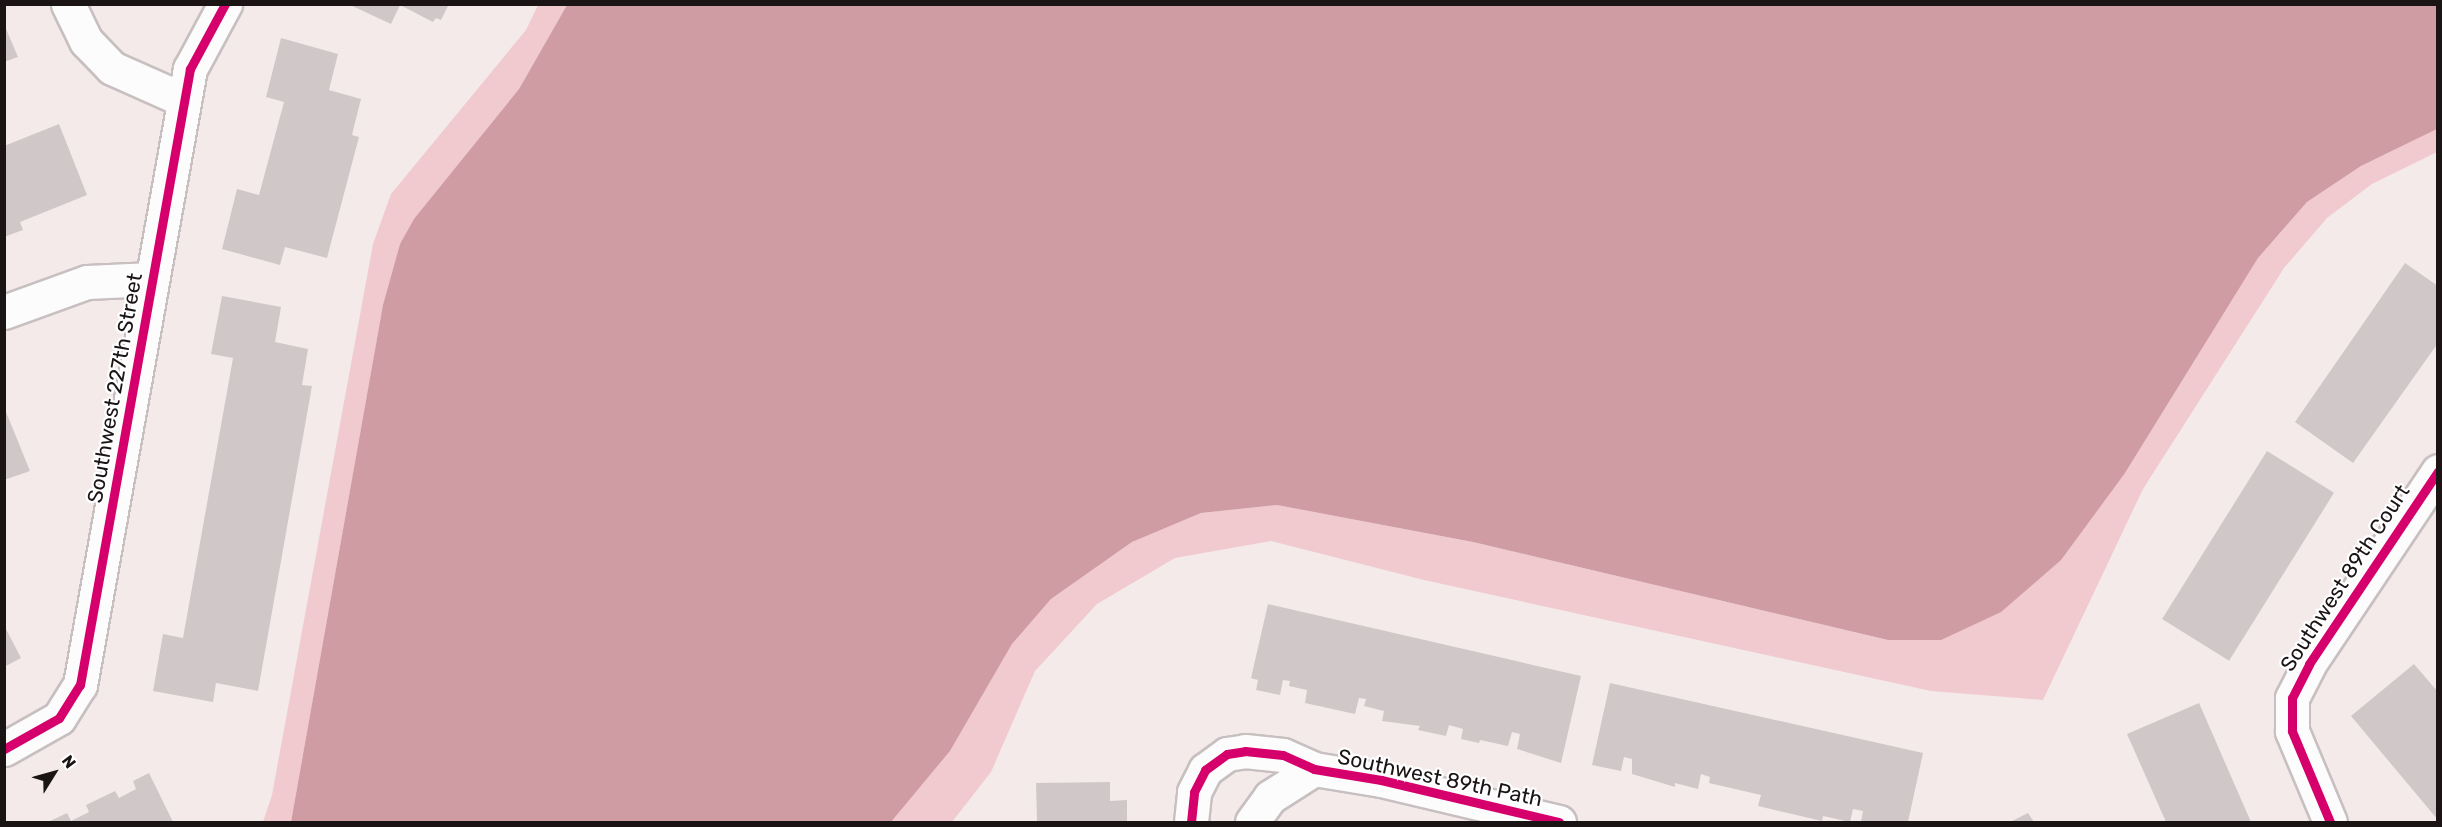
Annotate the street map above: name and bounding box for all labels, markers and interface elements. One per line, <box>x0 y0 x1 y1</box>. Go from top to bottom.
street label: Southwest 227th Street <box>82 271 148 505</box>
street label: Southwest 89th Court <box>2275 480 2415 676</box>
north arrow <box>24 743 84 803</box>
street label: Southwest 89th Path <box>1335 744 1545 812</box>
text: N <box>58 752 80 772</box>

